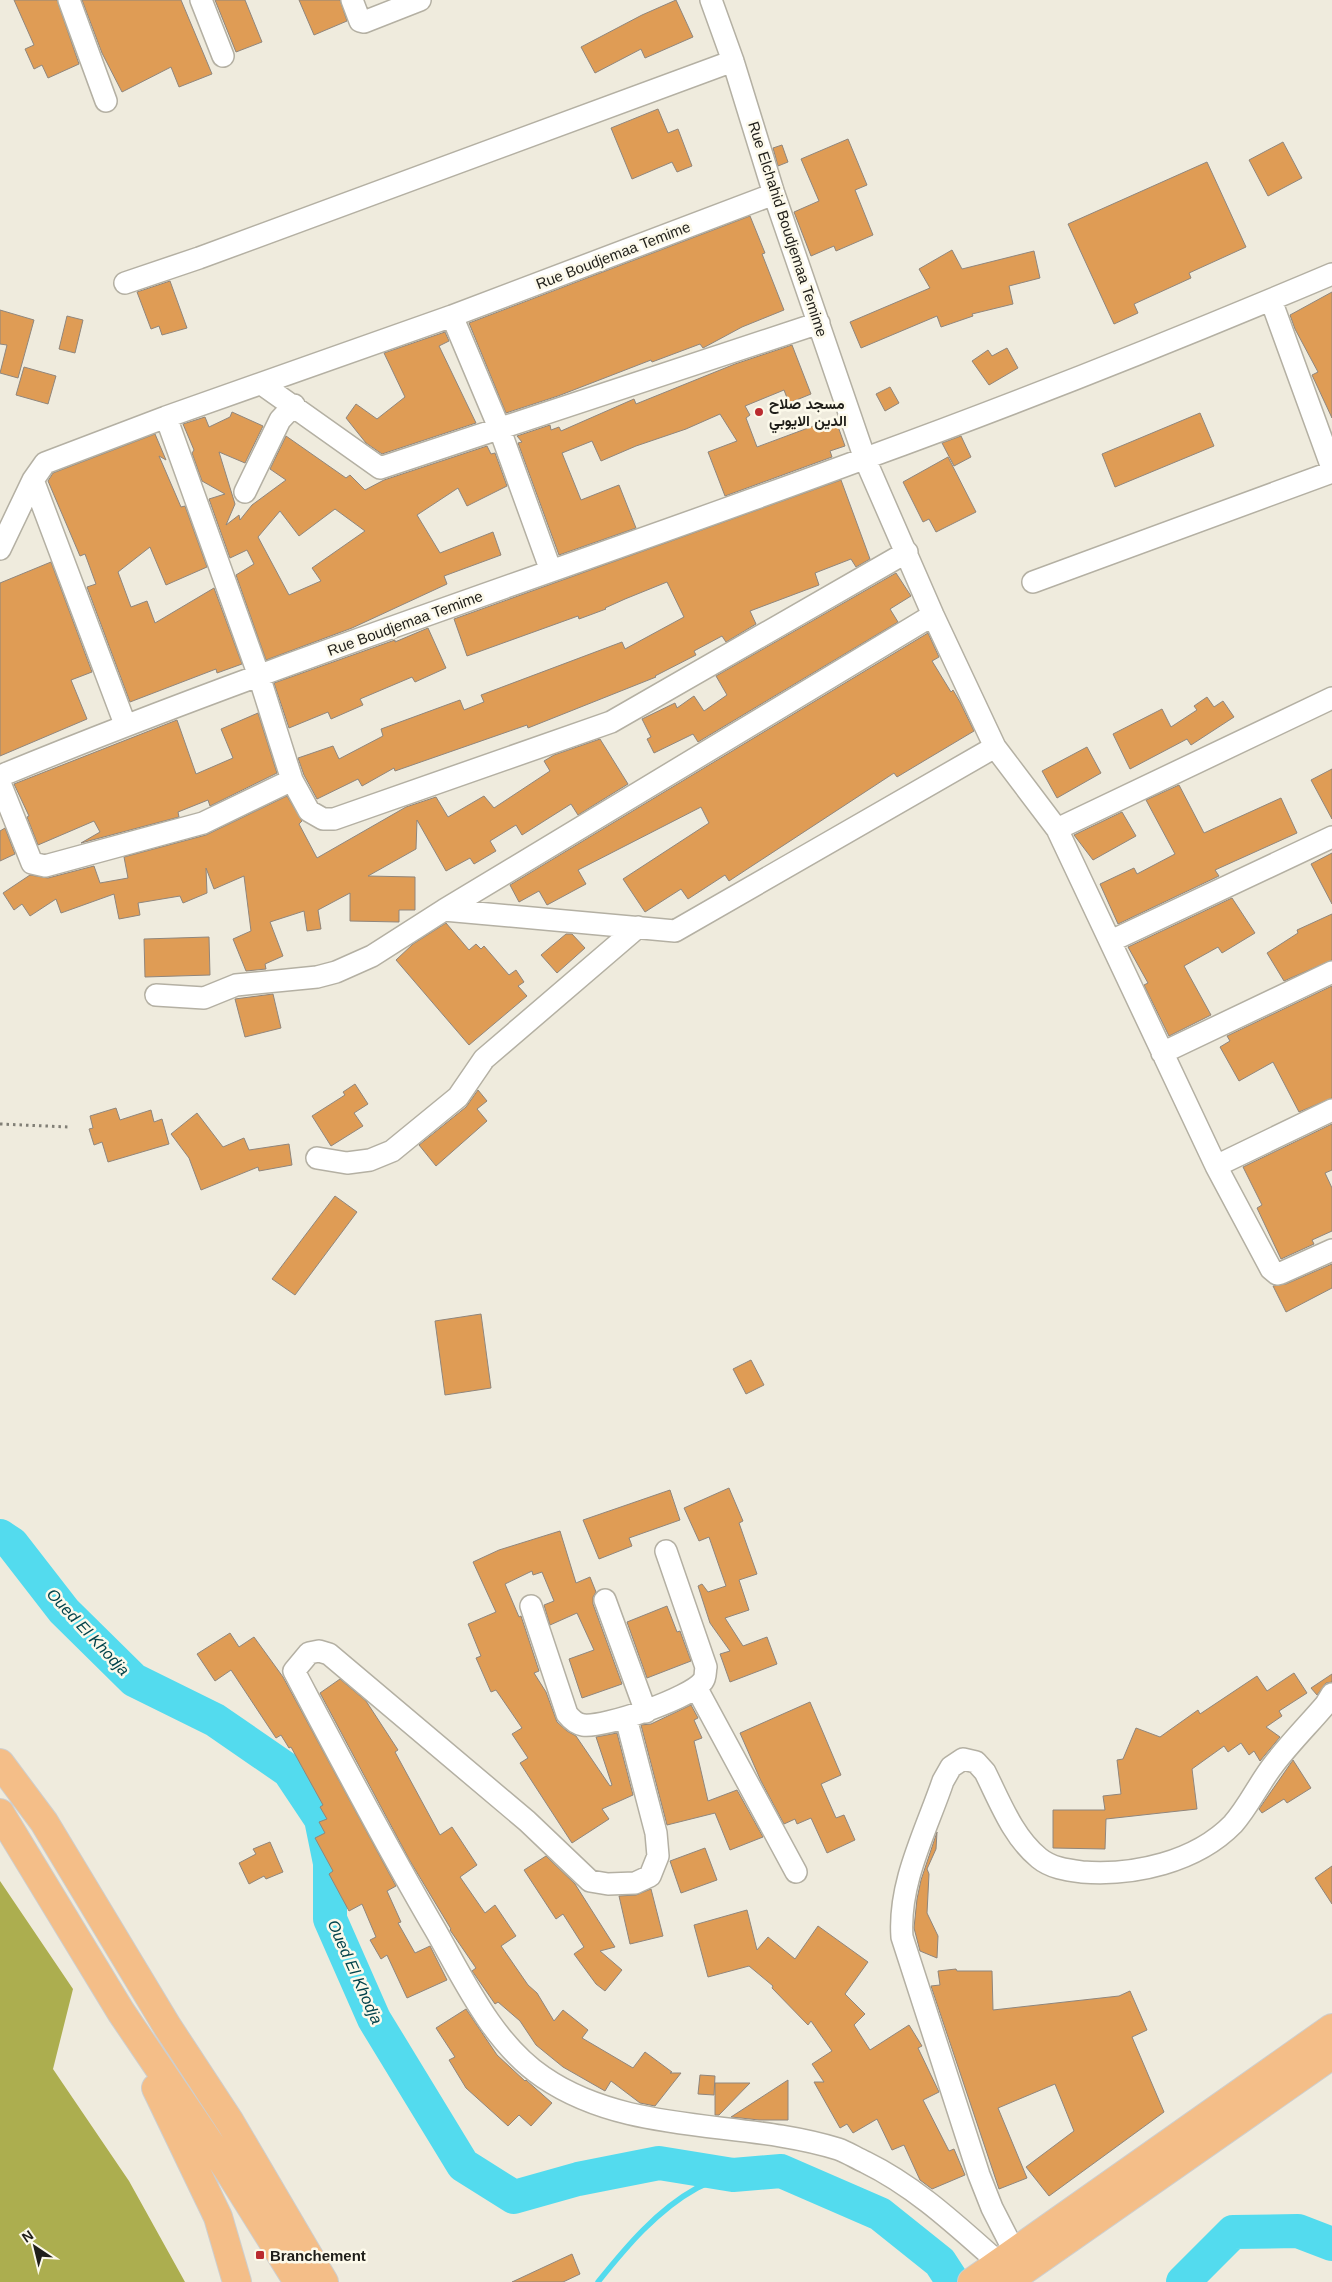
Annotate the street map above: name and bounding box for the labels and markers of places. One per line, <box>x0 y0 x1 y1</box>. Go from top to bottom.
place label: مسجد صلاح الدين الايوبي <box>769 395 847 434</box>
marker: مسجد صلاح الدين الايوبي <box>753 406 765 418</box>
place label: Branchement <box>270 2247 366 2264</box>
marker: Branchement <box>254 2249 266 2261</box>

